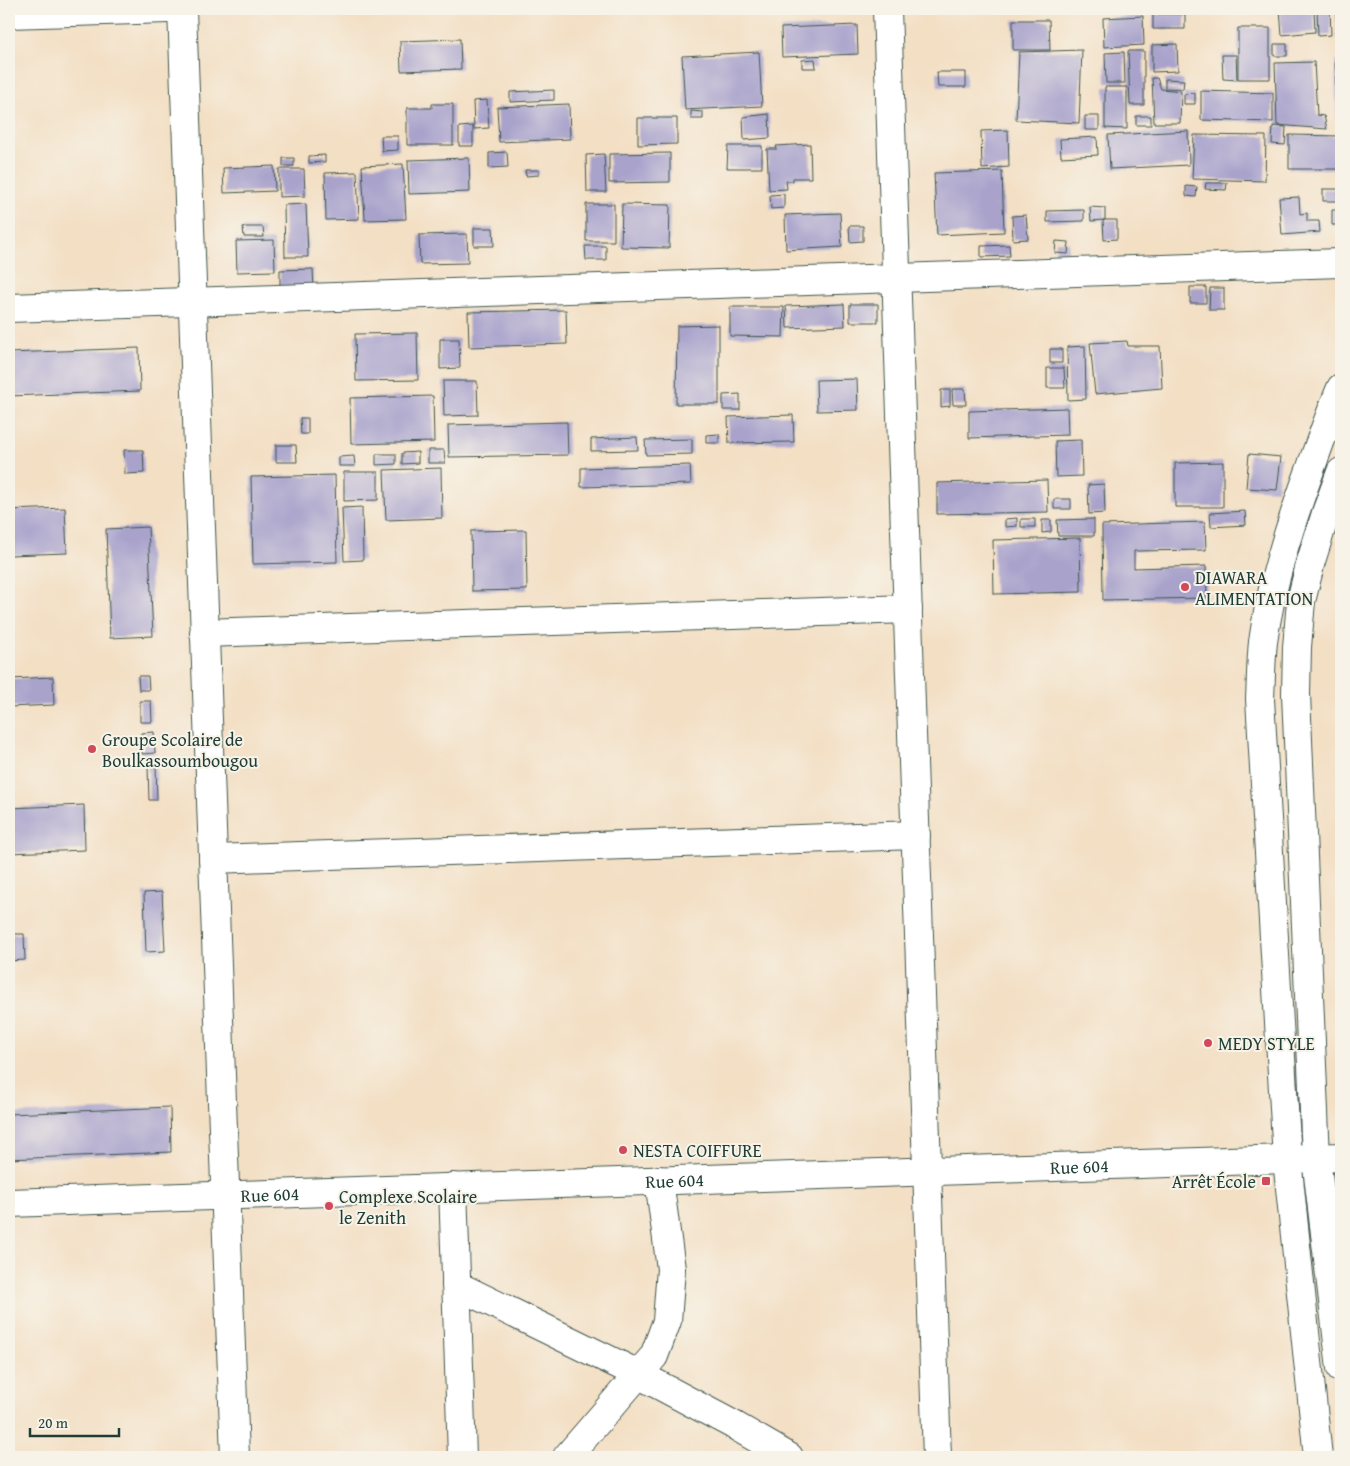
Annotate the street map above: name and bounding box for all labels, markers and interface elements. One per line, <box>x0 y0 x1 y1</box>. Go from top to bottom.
place label: DIAWARA ALIMENTATION <box>1195 564 1313 612</box>
marker: DIAWARA ALIMENTATION <box>1179 581 1191 593</box>
place label: Groupe Scolaire de Boulkassoumbougou <box>102 726 258 774</box>
marker: Groupe Scolaire de Boulkassoumbougou <box>86 743 98 755</box>
place label: MEDY STYLE <box>1218 1030 1315 1057</box>
marker: MEDY STYLE <box>1202 1037 1214 1049</box>
place label: NESTA COIFFURE <box>633 1137 762 1164</box>
marker: NESTA COIFFURE <box>617 1144 629 1156</box>
street label: Rue 604 <box>1050 1152 1109 1181</box>
street label: Rue 604 <box>645 1166 704 1195</box>
place label: Arrêt École <box>1172 1168 1256 1195</box>
marker: Arrêt École <box>1260 1175 1272 1187</box>
street label: Rue 604 <box>240 1179 300 1208</box>
place label: Complexe Scolaire le Zenith <box>339 1183 477 1231</box>
marker: Complexe Scolaire le Zenith <box>323 1200 335 1212</box>
scale bar <box>30 1406 119 1438</box>
text: 20 m <box>38 1412 69 1433</box>

